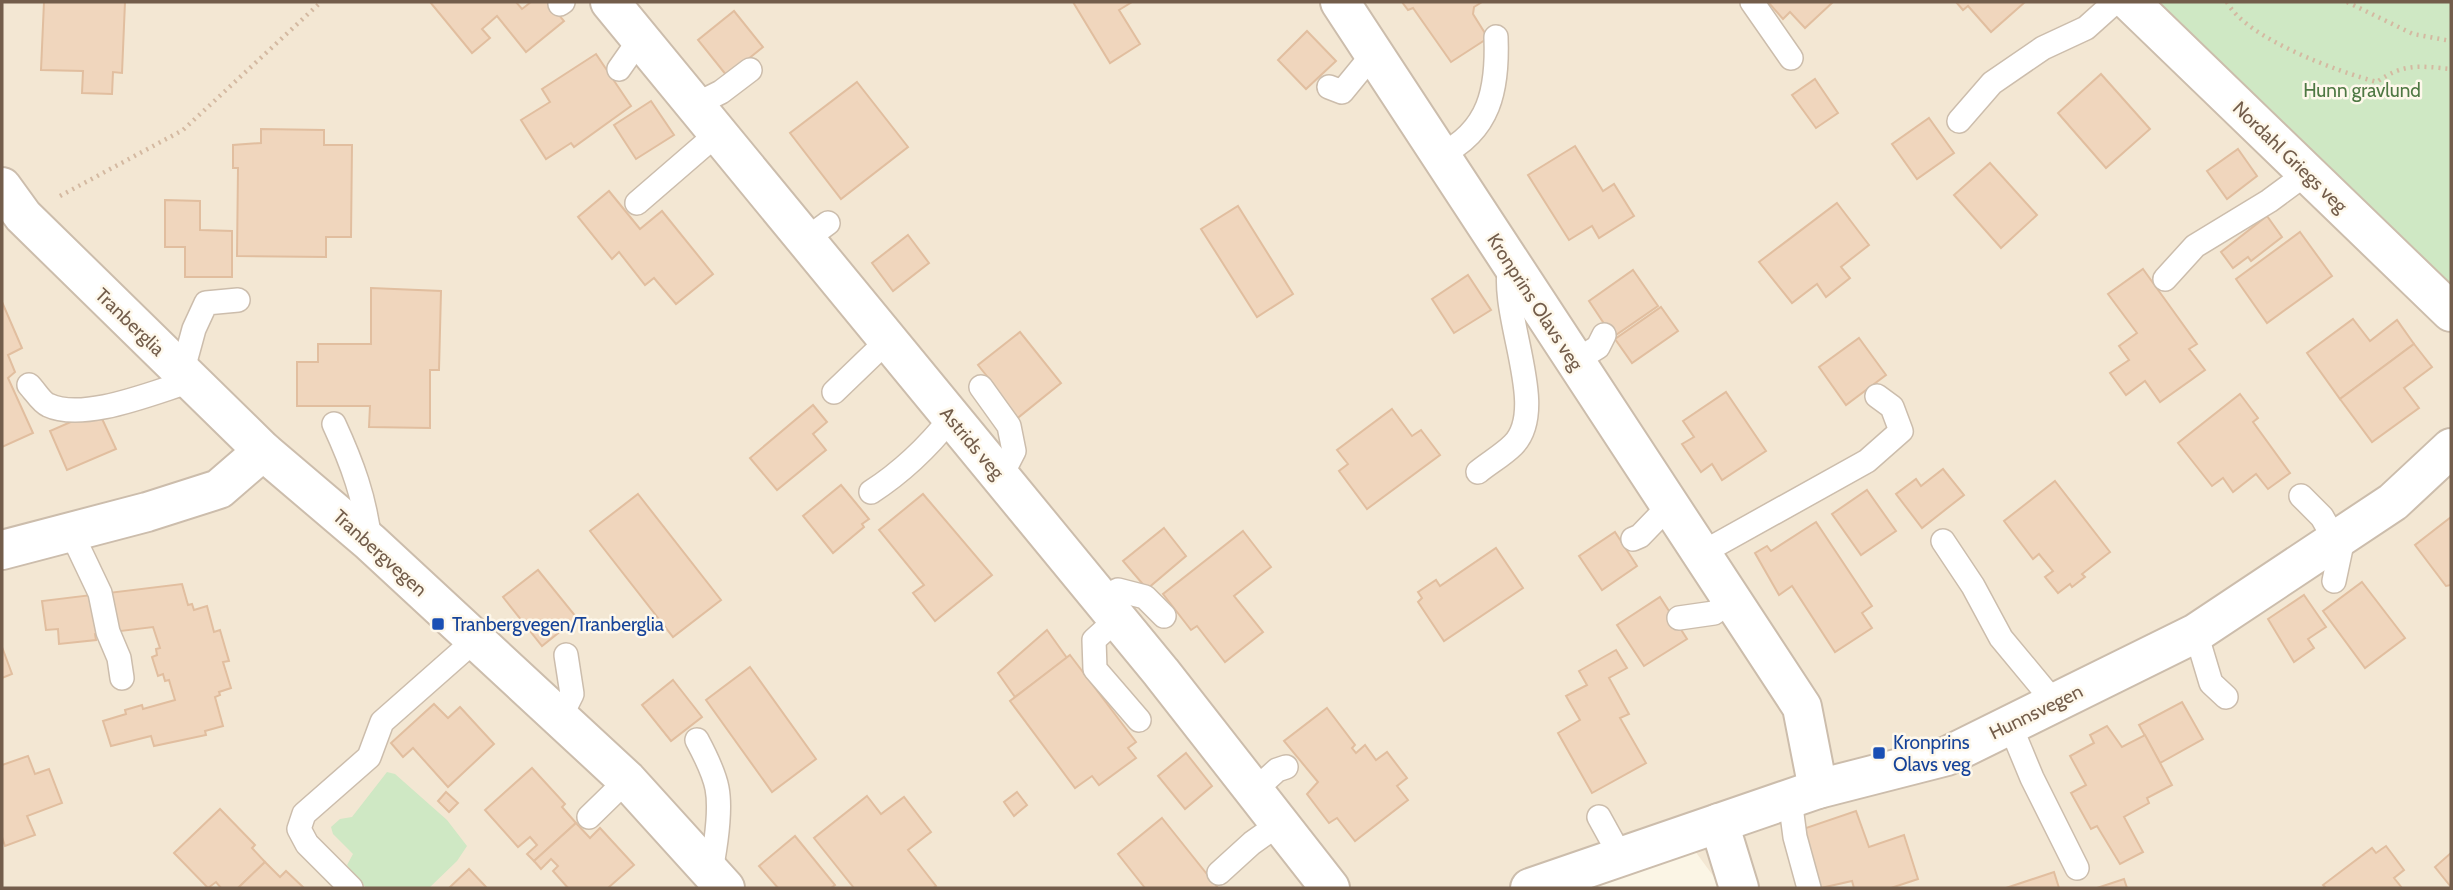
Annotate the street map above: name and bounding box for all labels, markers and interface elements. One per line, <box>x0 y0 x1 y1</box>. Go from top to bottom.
park label: Hunn gravlund <box>2303 79 2421 102</box>
street label: Nordahl Griegs veg <box>2228 96 2352 218</box>
street label: Kronprins Olavs veg <box>1482 229 1588 375</box>
street label: Tranberglia <box>91 283 169 361</box>
street label: Astrids veg <box>935 402 1009 484</box>
street label: Tranbergvegen <box>328 505 432 601</box>
place label: Tranbergvegen/Tranberglia <box>452 613 664 636</box>
marker: Tranbergvegen/Tranberglia <box>430 616 446 632</box>
street label: Hunnsvegen <box>1986 680 2086 744</box>
place label: Kronprins Olavs veg <box>1893 731 1971 776</box>
marker: Kronprins Olavs veg <box>1871 745 1887 761</box>

